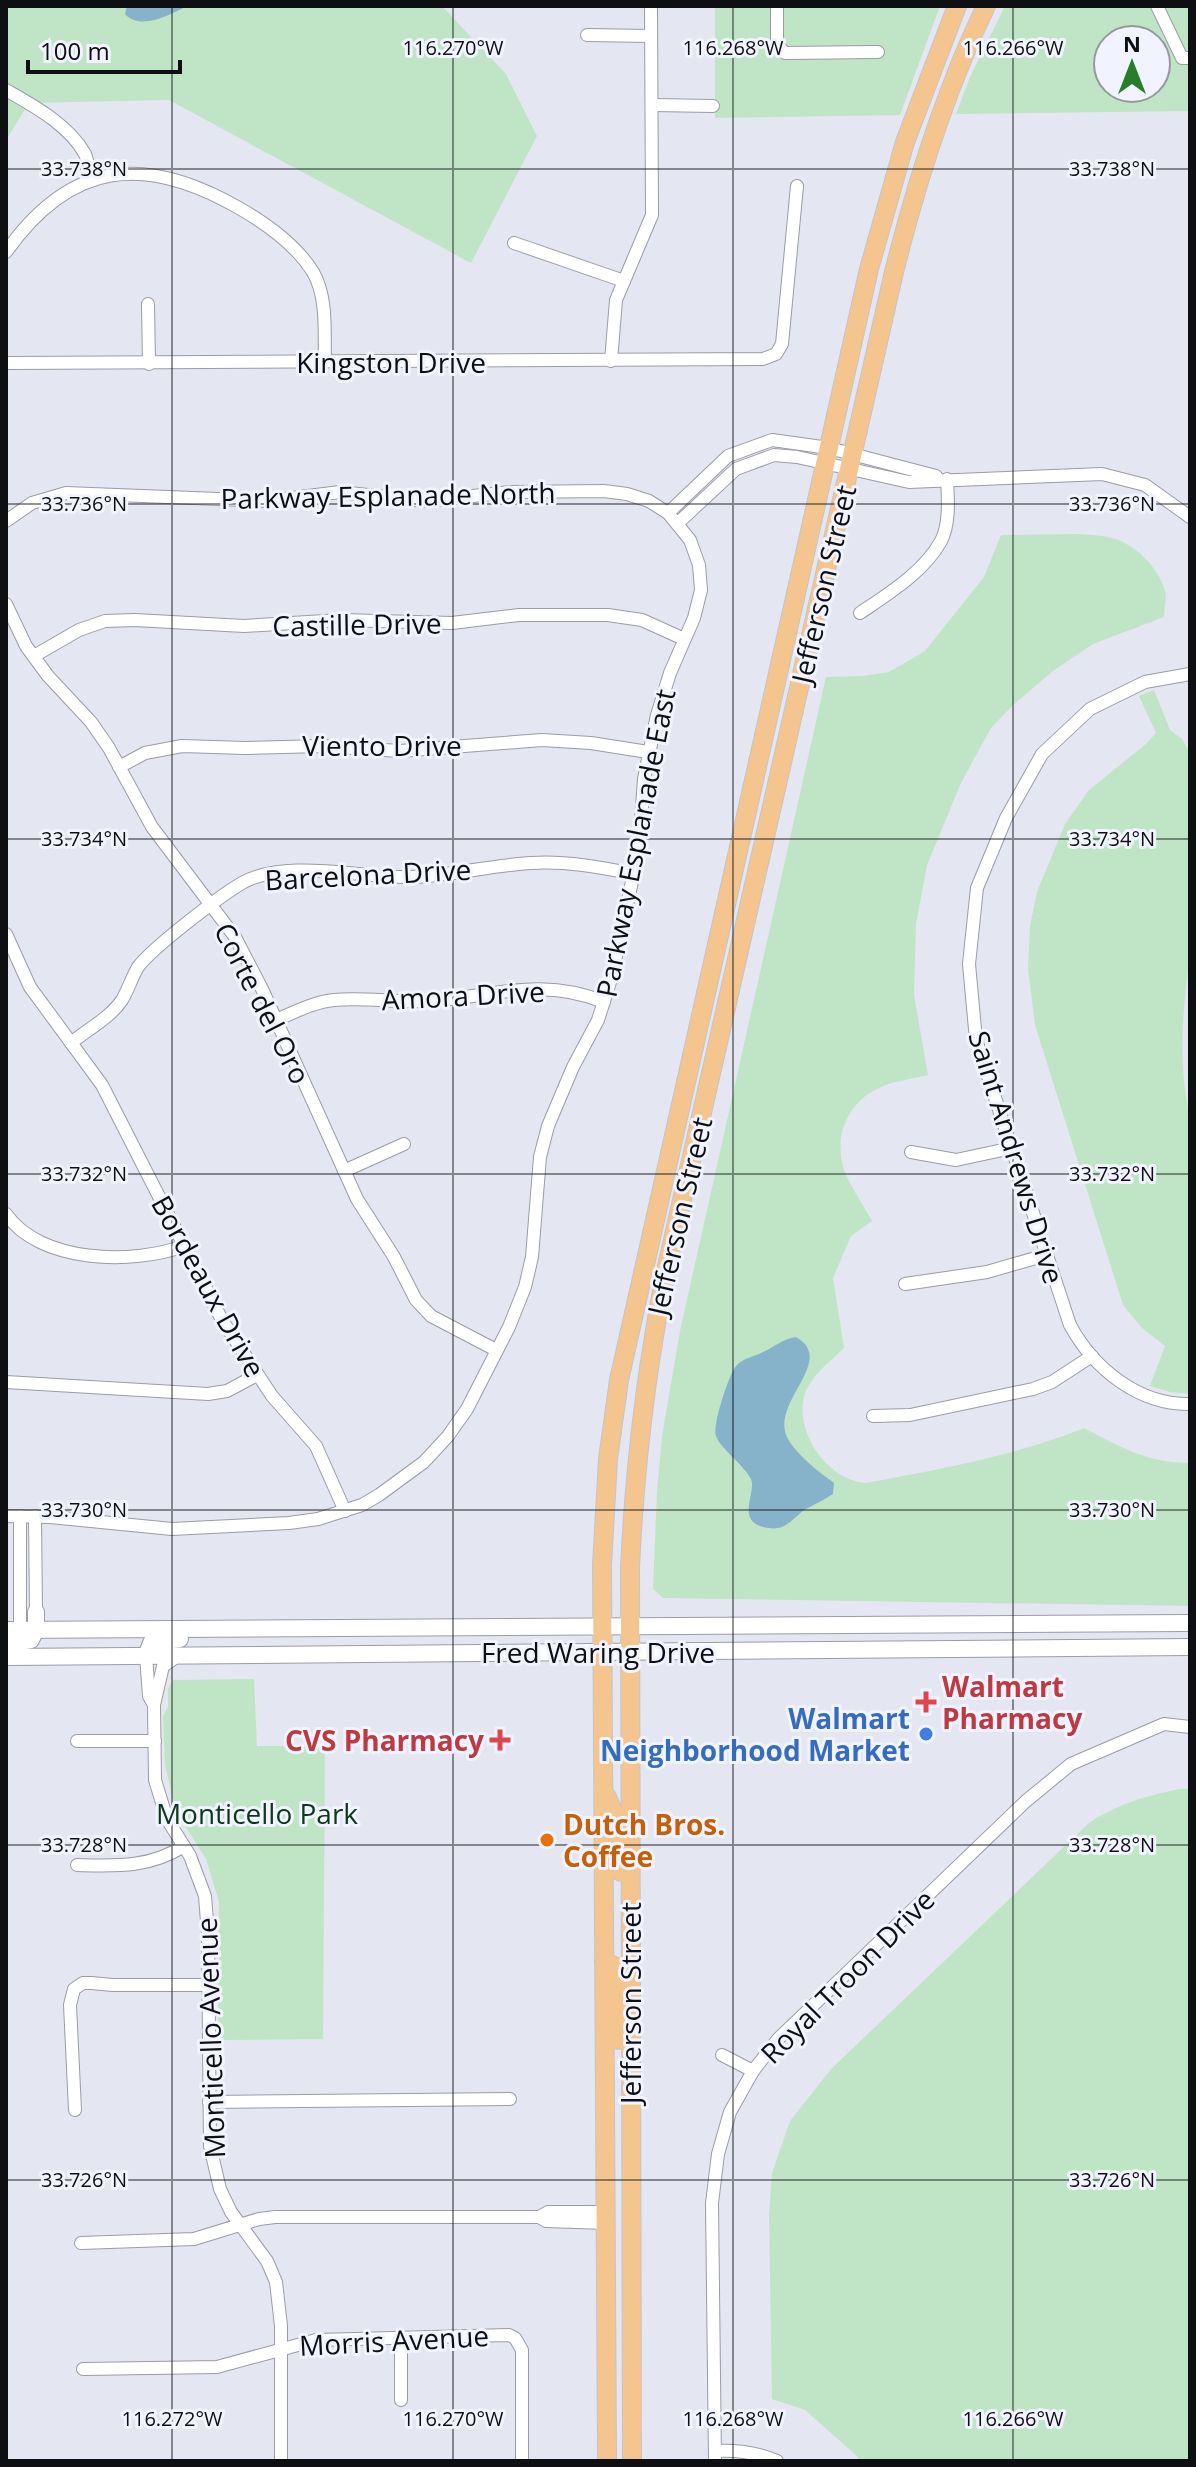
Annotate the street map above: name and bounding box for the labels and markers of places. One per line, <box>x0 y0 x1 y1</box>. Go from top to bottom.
place label: Walmart Pharmacy <box>942 1667 1082 1737</box>
marker: Walmart Pharmacy <box>917 1693 935 1711</box>
place label: Walmart Neighborhood Market <box>600 1699 910 1769</box>
place label: CVS Pharmacy <box>285 1721 484 1759</box>
marker: Walmart Neighborhood Market <box>917 1725 935 1743</box>
marker: CVS Pharmacy <box>491 1731 509 1749</box>
place label: Dutch Bros. Coffee <box>563 1805 725 1875</box>
marker: Dutch Bros. Coffee <box>538 1831 556 1849</box>

